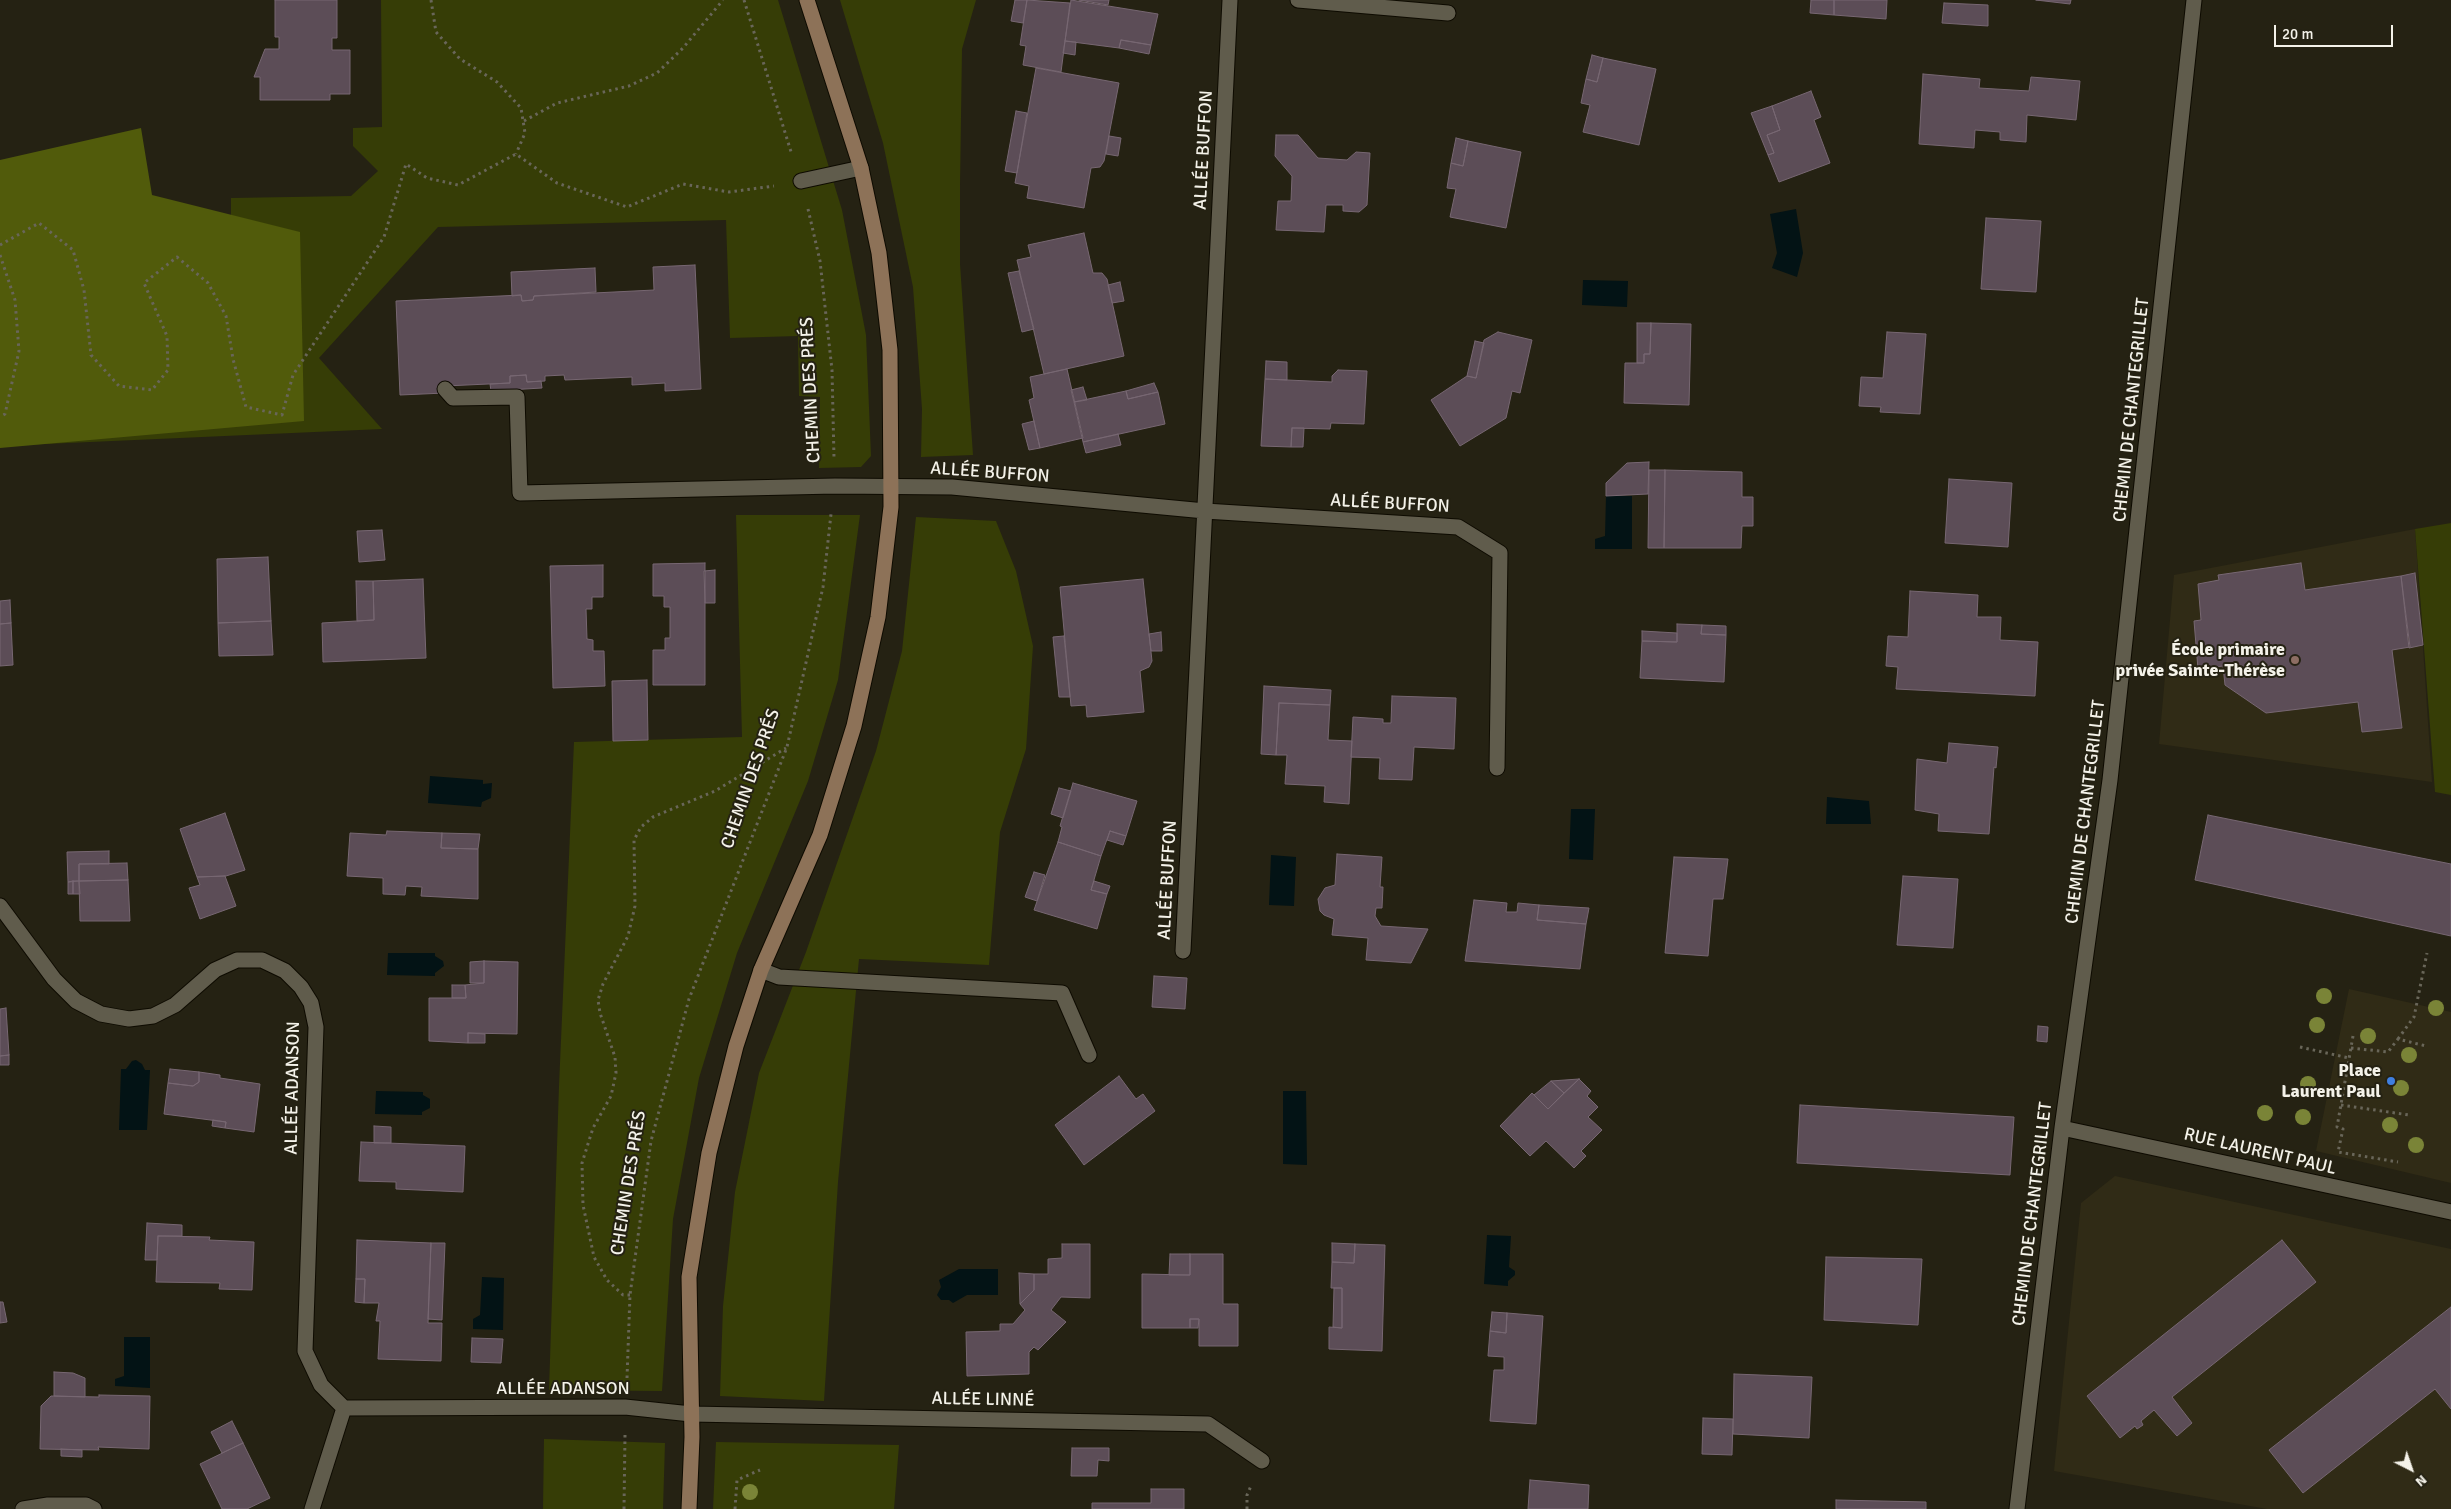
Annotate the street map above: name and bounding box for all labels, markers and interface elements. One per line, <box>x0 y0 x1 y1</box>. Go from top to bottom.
scale bar <box>2276 15 2395 47</box>
text: 20 m <box>2282 25 2313 43</box>
street label: ALLÉE BUFFON <box>1190 90 1218 210</box>
street label: CHEMIN DE CHANTEGRILLET <box>2109 297 2155 523</box>
street label: CHEMIN DES PRÉS <box>796 316 826 464</box>
street label: ALLÉE BUFFON <box>930 458 1050 488</box>
street label: ALLÉE BUFFON <box>1330 490 1450 518</box>
place label: École primaire privée Sainte-Thérèse <box>2116 639 2285 682</box>
marker: École primaire privée Sainte-Thérèse <box>2289 654 2301 666</box>
street label: CHEMIN DE CHANTEGRILLET <box>2062 699 2110 925</box>
street label: CHEMIN DES PRÉS <box>717 706 785 852</box>
street label: ALLÉE BUFFON <box>1154 820 1182 940</box>
street label: ALLÉE ADANSON <box>281 1021 305 1155</box>
place label: Place Laurent Paul <box>2281 1060 2381 1102</box>
marker: Place Laurent Paul <box>2385 1075 2397 1087</box>
street label: CHEMIN DE CHANTEGRILLET <box>2009 1101 2057 1327</box>
street label: CHEMIN DES PRÉS <box>607 1109 651 1257</box>
street label: RUE LAURENT PAUL <box>2182 1124 2338 1180</box>
street label: ALLÉE ADANSON <box>496 1378 630 1400</box>
street label: ALLÉE LINNÉ <box>931 1388 1035 1412</box>
north arrow <box>2386 1444 2436 1494</box>
text: N <box>2412 1471 2430 1490</box>

